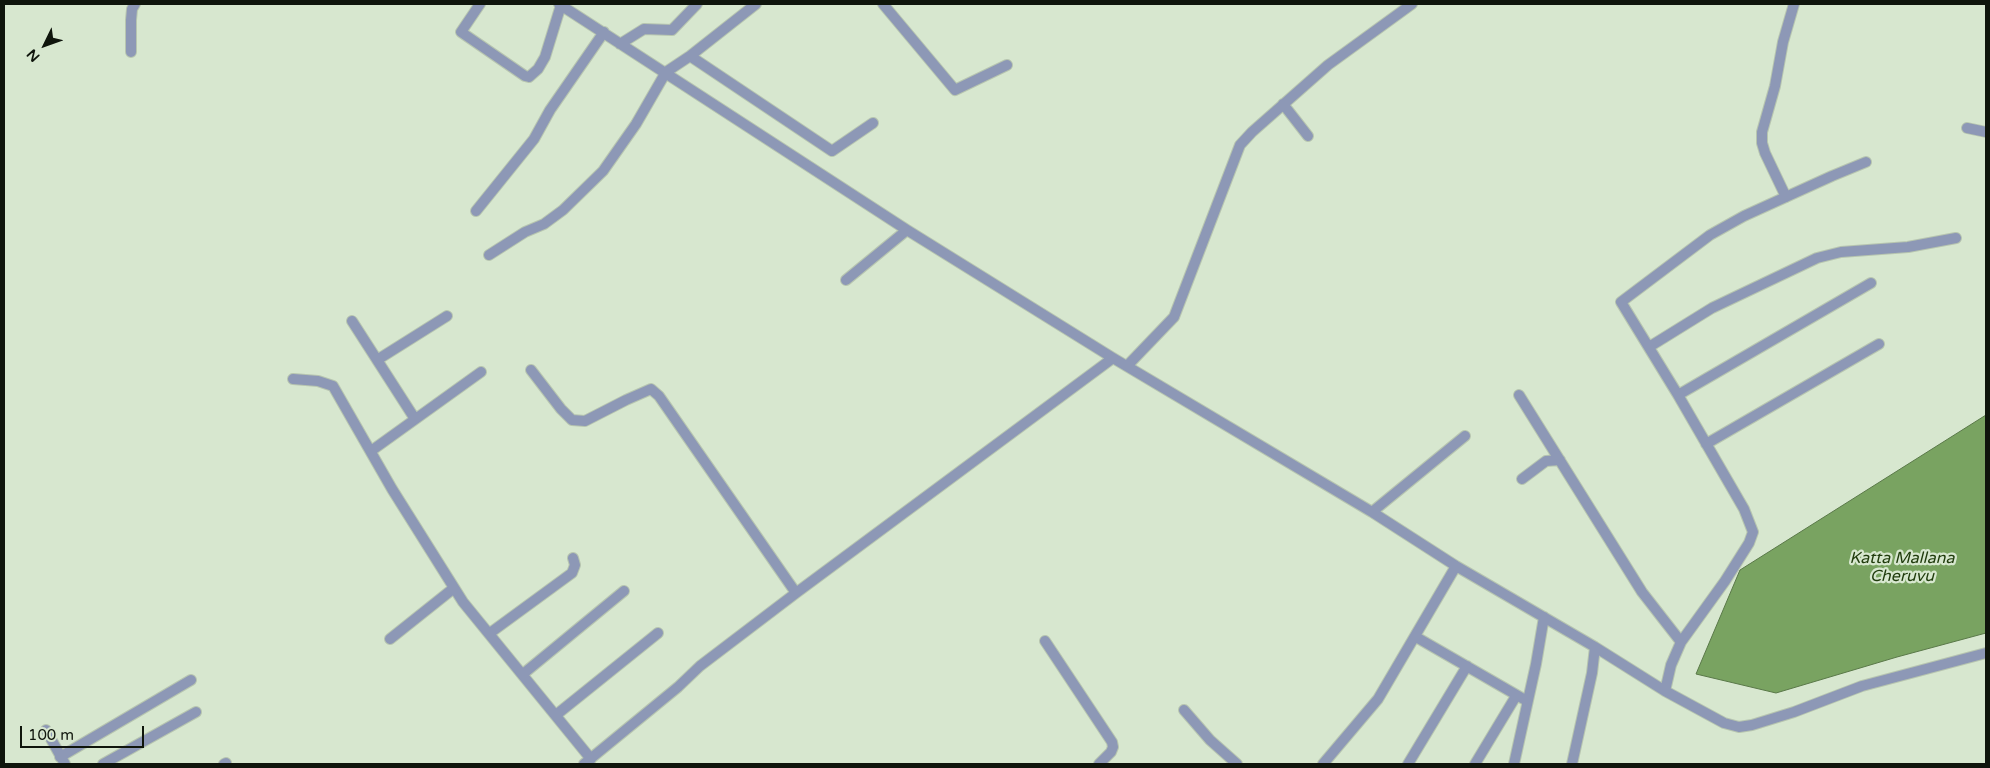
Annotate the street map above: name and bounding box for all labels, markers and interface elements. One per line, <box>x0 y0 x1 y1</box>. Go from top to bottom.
north arrow <box>20 20 70 70</box>
text: N <box>23 46 44 65</box>
water label: Katta Mallana Cheruvu <box>1849 549 1955 587</box>
scale bar <box>22 716 146 748</box>
text: 100 m <box>28 726 74 744</box>

